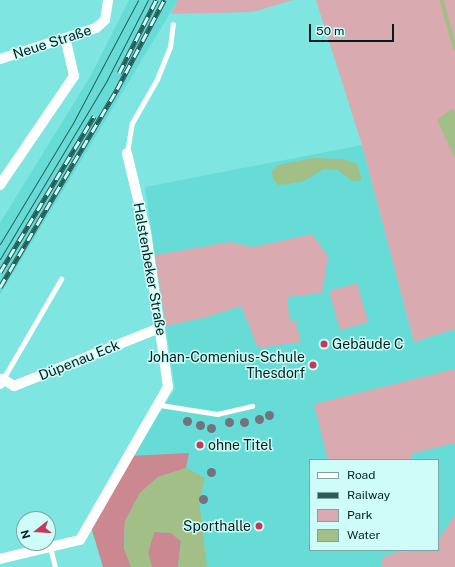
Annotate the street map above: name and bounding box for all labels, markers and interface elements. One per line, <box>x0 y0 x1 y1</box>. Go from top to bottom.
scale bar <box>311 16 396 42</box>
street label: Neue Straße <box>11 21 93 63</box>
text: 50 m <box>316 24 344 38</box>
street label: Halstenbeker Straße <box>130 201 170 337</box>
street label: Düpenau Eck <box>36 336 122 384</box>
place label: Gebäude C <box>332 336 404 352</box>
marker: Gebäude C <box>319 339 329 349</box>
place label: Johan-Comenius-Schule Thesdorf <box>148 349 305 382</box>
marker: Johan-Comenius-Schule Thesdorf <box>308 360 318 370</box>
place label: ohne Titel <box>208 437 273 453</box>
marker: ohne Titel <box>195 440 205 450</box>
legend <box>309 459 439 551</box>
text: Road <box>347 468 375 482</box>
text: Railway <box>347 488 390 502</box>
text: Park <box>347 508 373 522</box>
north arrow <box>16 511 56 551</box>
place label: Sporthalle <box>183 518 251 534</box>
marker: Sporthalle <box>254 521 264 531</box>
text: N <box>18 528 32 540</box>
text: Water <box>347 528 380 542</box>

